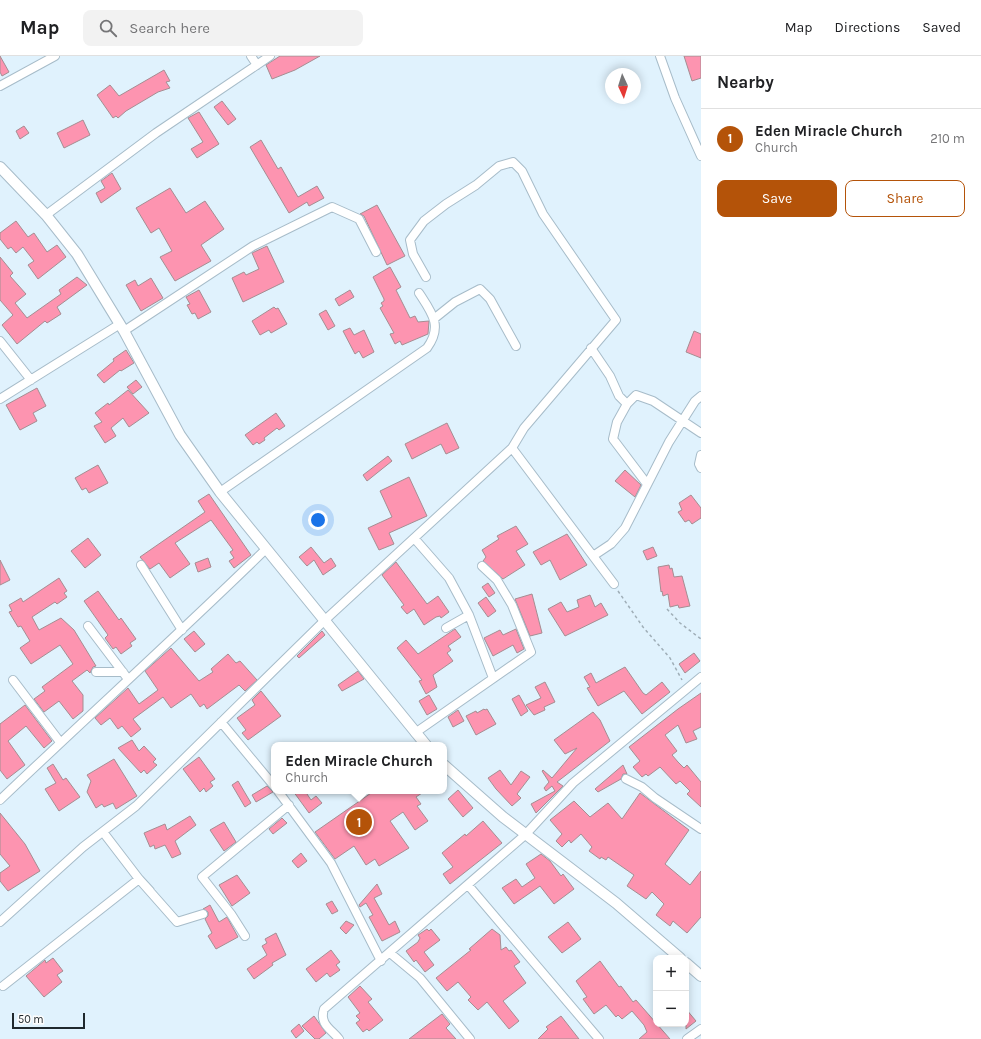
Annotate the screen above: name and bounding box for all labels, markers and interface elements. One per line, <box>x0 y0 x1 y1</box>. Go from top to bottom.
search box <box>83 10 363 46</box>
text: Map <box>20 17 59 39</box>
icon: search <box>97 17 119 39</box>
text: Search here <box>129 19 210 37</box>
text: Map <box>785 19 813 36</box>
text: Directions <box>835 19 900 36</box>
text: Saved <box>922 19 961 36</box>
north arrow <box>605 68 641 104</box>
text: Nearby <box>717 72 774 92</box>
text: Eden Miracle Church <box>755 122 902 140</box>
text: 1 <box>728 131 732 146</box>
text: 210 m <box>930 131 965 146</box>
text: Church <box>755 140 798 155</box>
button: Save <box>717 180 837 217</box>
button: Share <box>845 180 965 217</box>
your location <box>308 510 328 530</box>
popup <box>271 742 447 794</box>
text: Eden Miracle Church <box>285 752 433 770</box>
text: Church <box>285 770 328 785</box>
pin: 1 <box>346 807 372 837</box>
map controls <box>653 955 689 1027</box>
button: + <box>653 955 689 991</box>
button: − <box>653 991 689 1027</box>
scale bar <box>12 1011 85 1030</box>
text: 50 m <box>18 1013 44 1026</box>

